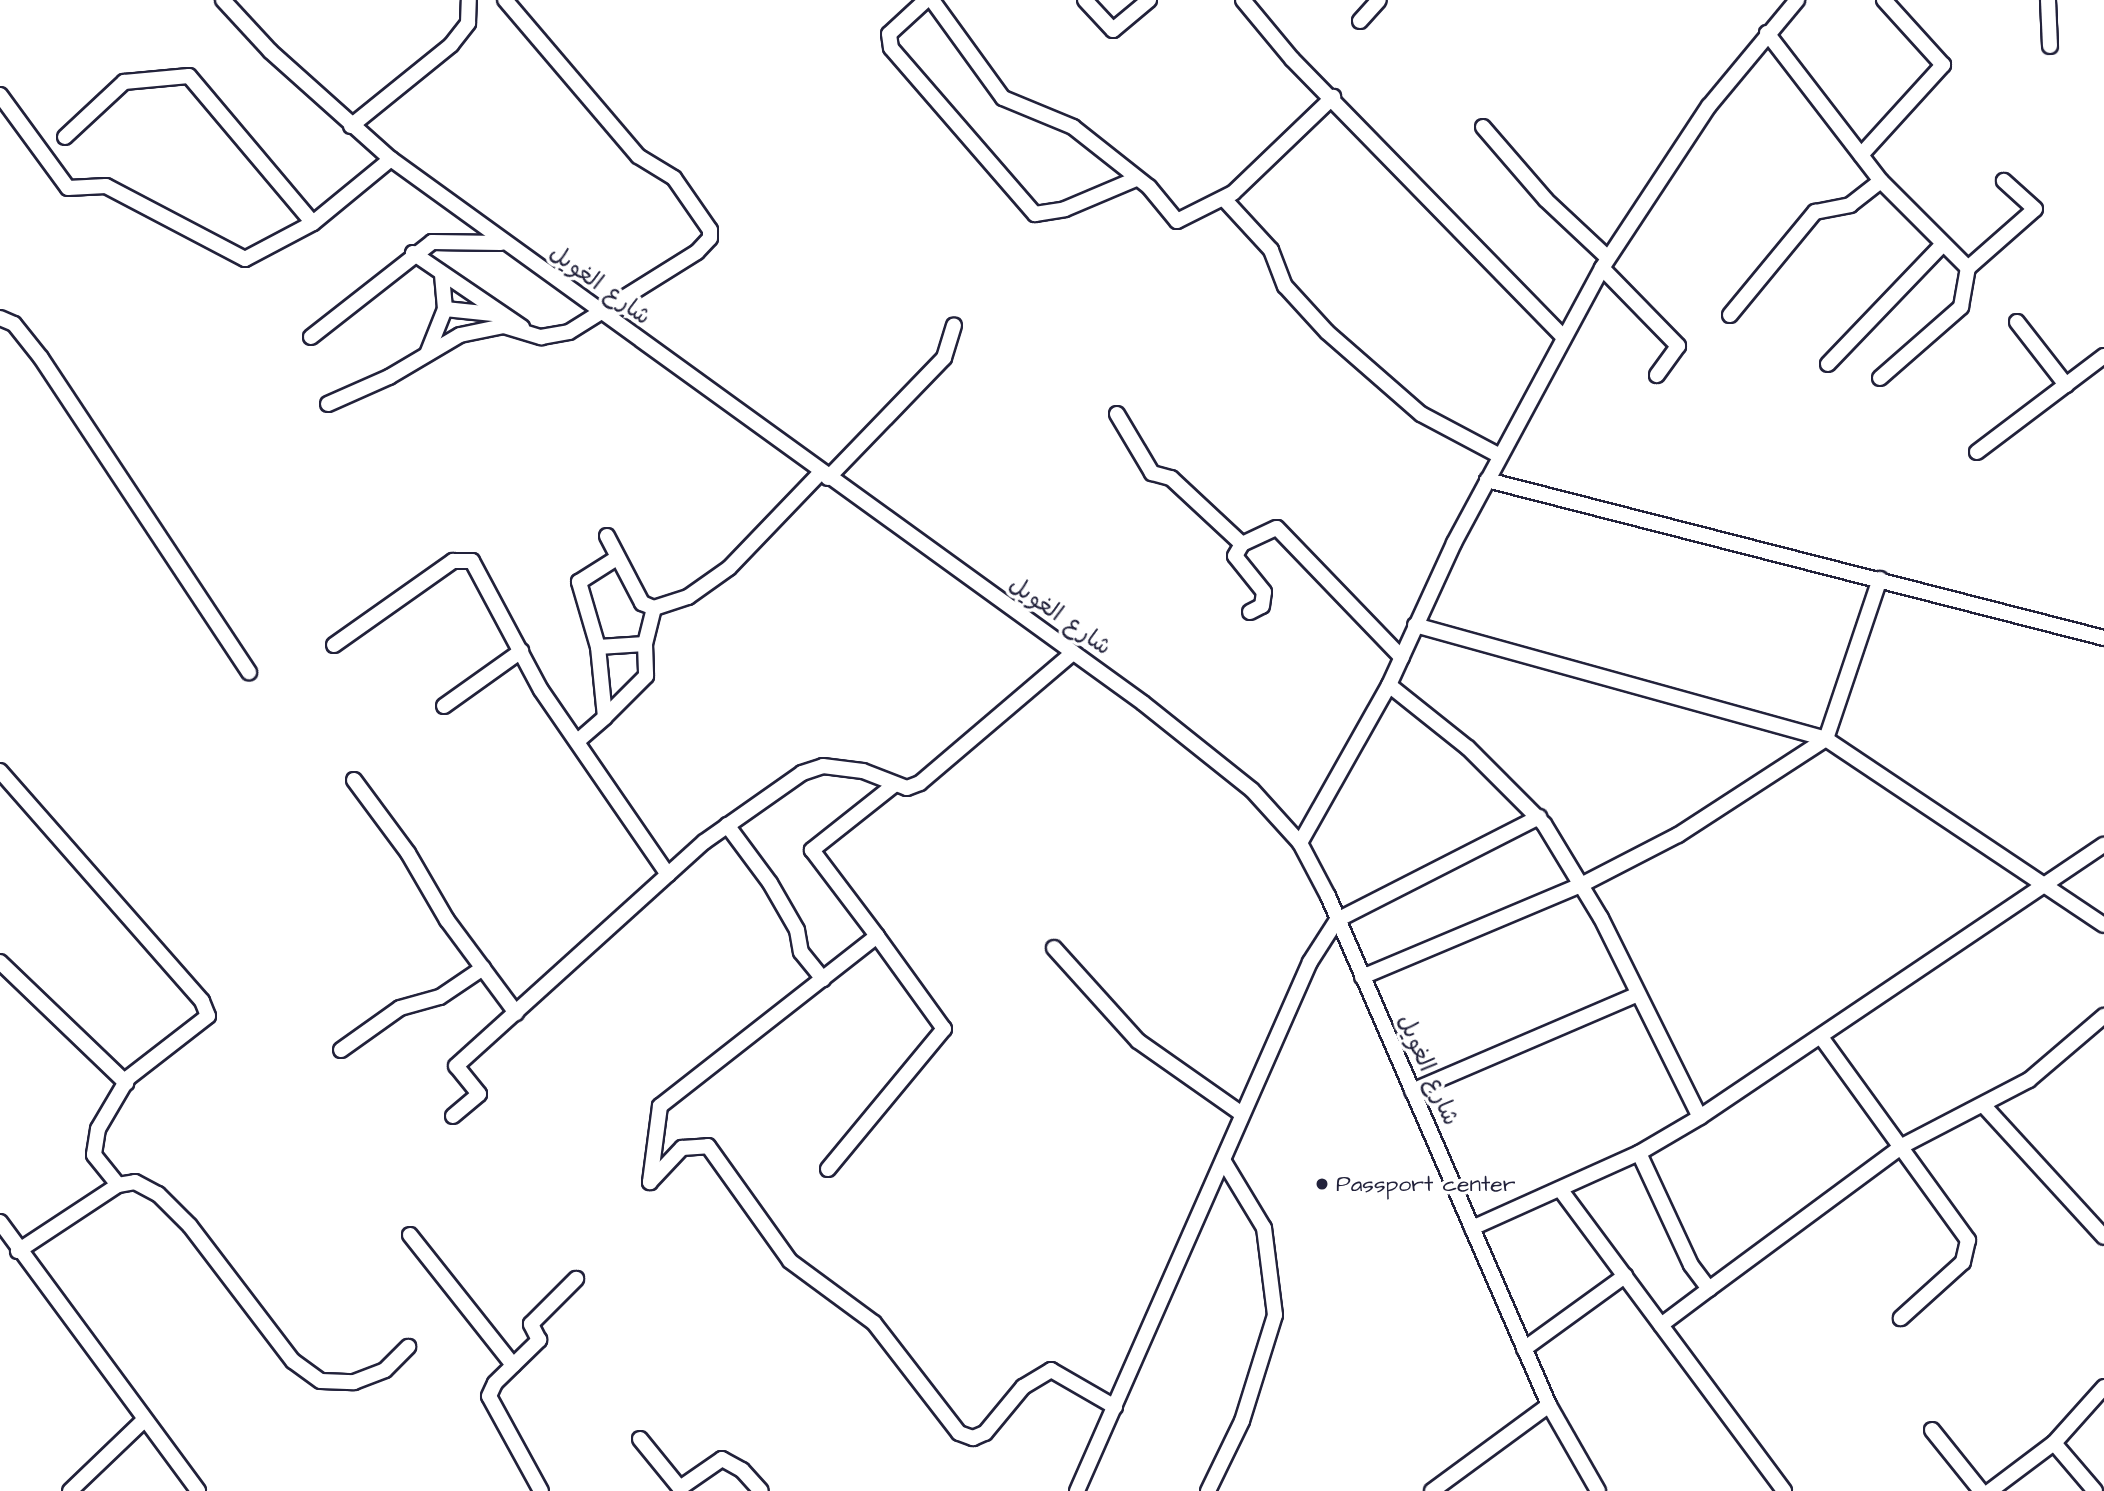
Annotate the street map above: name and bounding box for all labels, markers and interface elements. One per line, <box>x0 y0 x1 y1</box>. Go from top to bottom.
street label: شارع الغويل <box>544 239 656 331</box>
street label: شارع الغويل <box>1004 571 1116 661</box>
street label: شارع الغويل <box>1391 1010 1465 1130</box>
place label: Passport center <box>1336 1170 1515 1198</box>
marker: Passport center <box>1314 1176 1330 1192</box>

